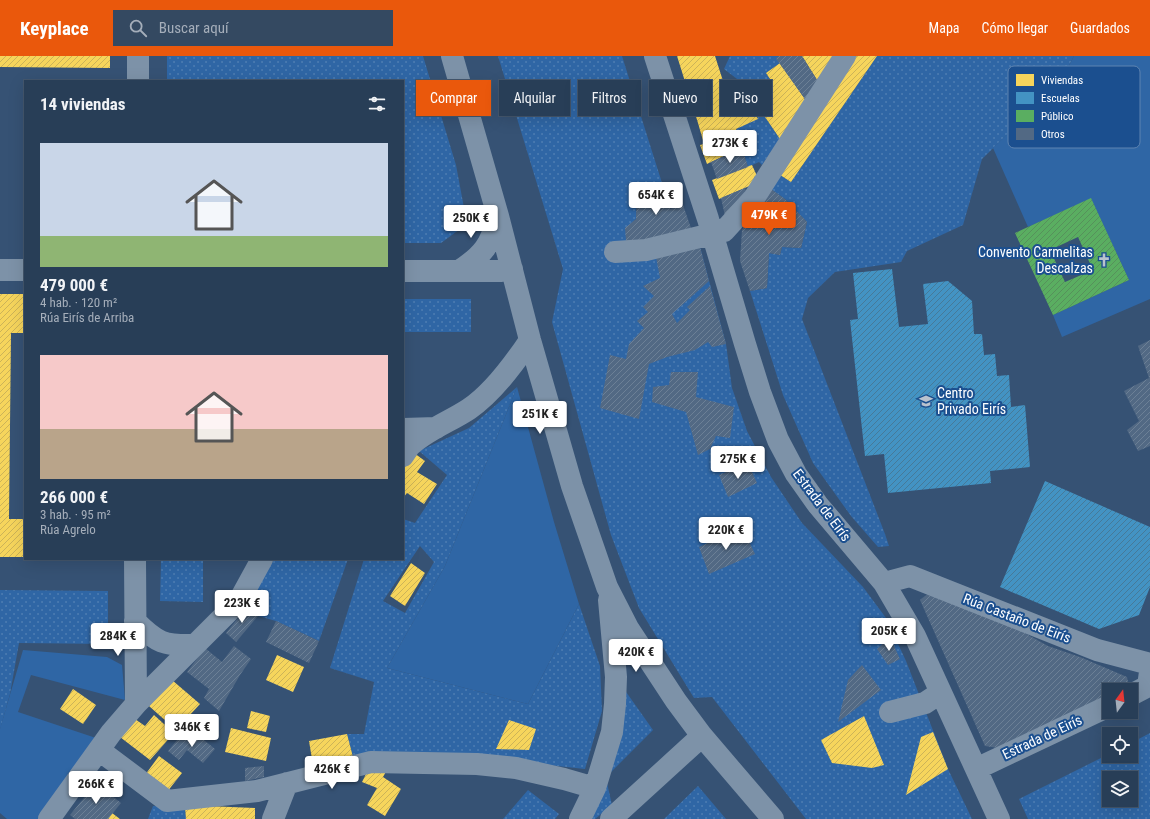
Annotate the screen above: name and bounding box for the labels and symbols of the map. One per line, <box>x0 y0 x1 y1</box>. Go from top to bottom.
legend <box>1008 66 1140 148</box>
text: Viviendas <box>1041 74 1083 87</box>
text: Escuelas <box>1041 92 1080 105</box>
text: Público <box>1041 110 1074 123</box>
text: Otros <box>1041 128 1065 141</box>
pin: 273K € <box>697 130 763 164</box>
pin: 654K € <box>623 182 689 216</box>
pin: 479K € <box>736 202 802 236</box>
pin: 250K € <box>438 205 504 239</box>
place label: Convento Carmelitas Descalzas <box>978 244 1093 276</box>
church icon: Convento Carmelitas Descalzas <box>1096 252 1112 268</box>
place label: Centro Privado Eirís <box>937 385 1006 417</box>
school or university icon: Centro Privado Eirís <box>918 393 934 409</box>
pin: 251K € <box>507 401 573 435</box>
pin: 275K € <box>705 446 771 480</box>
street label: Estrada de Eirís <box>790 466 854 544</box>
pin: 220K € <box>693 517 759 551</box>
pin: 223K € <box>209 590 275 624</box>
street label: Rúa Castaño de Eirís <box>961 590 1073 646</box>
pin: 205K € <box>856 618 922 652</box>
pin: 284K € <box>85 623 151 657</box>
pin: 420K € <box>603 639 669 673</box>
north arrow <box>1102 683 1138 719</box>
street label: Estrada de Eirís <box>1000 712 1084 762</box>
pin: 346K € <box>159 714 225 748</box>
pin: 426K € <box>299 756 365 790</box>
pin: 266K € <box>63 771 129 805</box>

